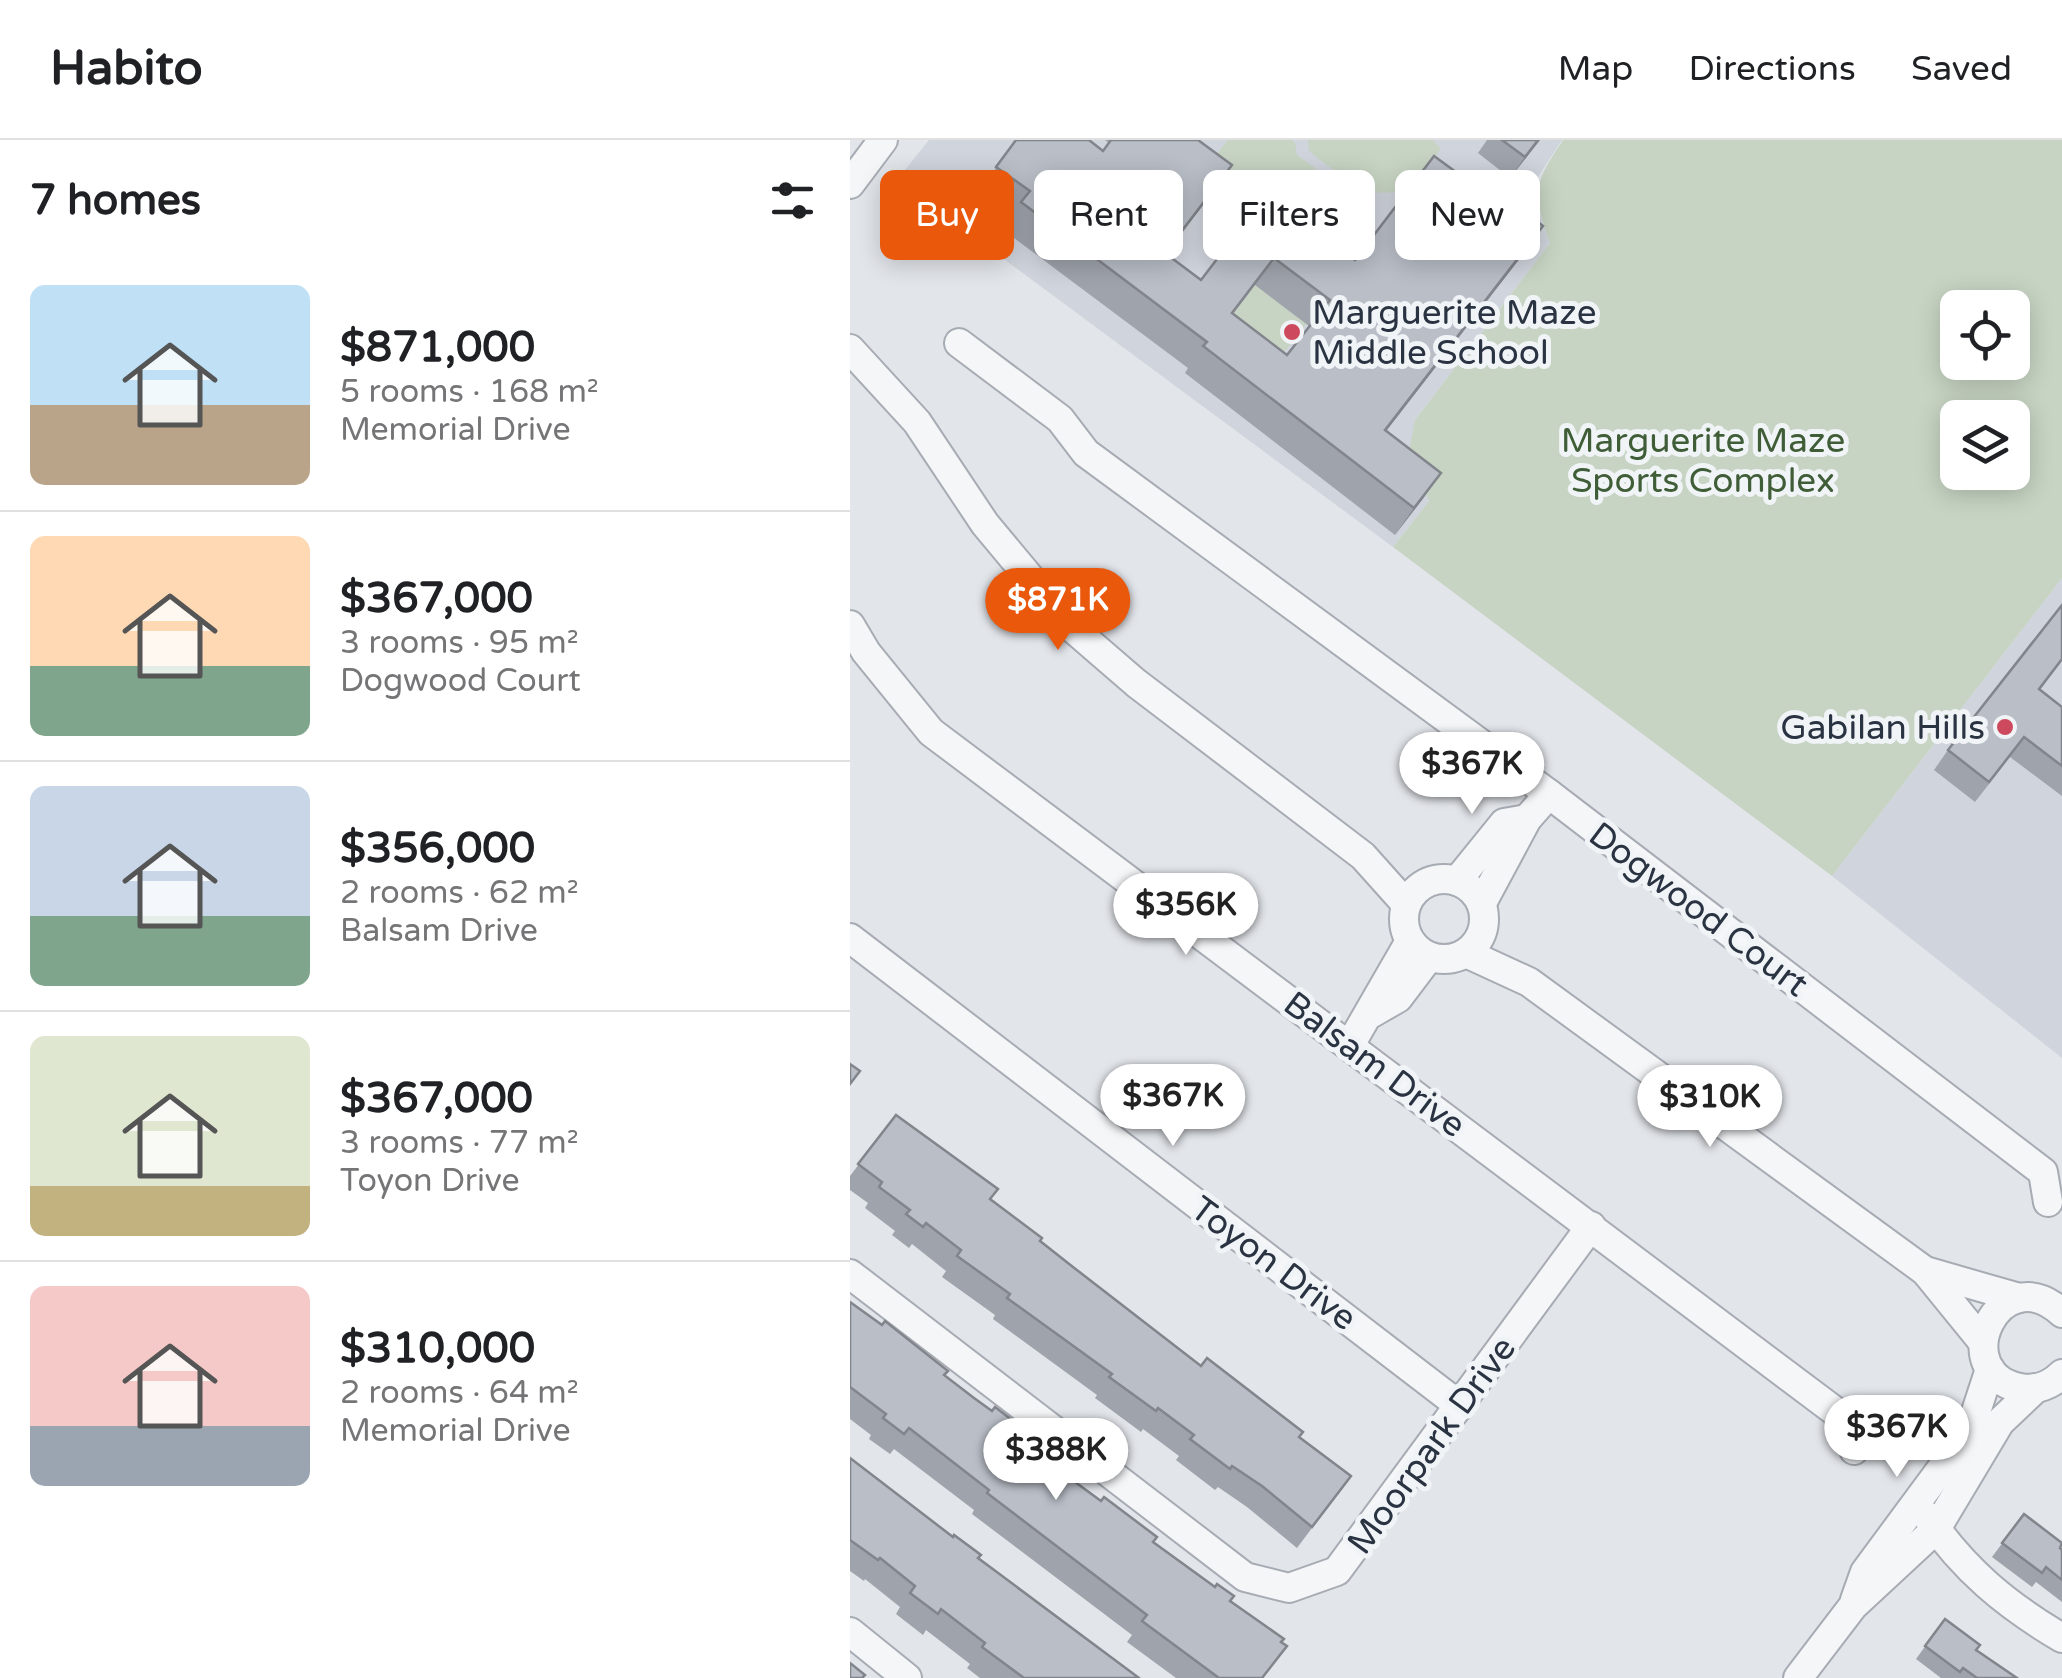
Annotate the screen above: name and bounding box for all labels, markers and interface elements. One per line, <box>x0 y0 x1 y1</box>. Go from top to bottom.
text: Habito <box>50 40 203 98</box>
text: Map <box>1558 48 1633 90</box>
text: Directions <box>1688 48 1856 90</box>
text: Saved <box>1911 48 2012 90</box>
chip: Buy <box>880 170 1014 260</box>
chip: Rent <box>1034 170 1183 260</box>
chip: Filters <box>1203 170 1375 260</box>
chip: New <box>1395 170 1540 260</box>
icon: filters <box>765 173 820 228</box>
text: 7 homes <box>30 175 201 226</box>
map controls <box>1940 290 2030 490</box>
button: locate <box>1940 290 2030 380</box>
place label: Marguerite Maze Middle School <box>1312 292 1596 374</box>
marker: Marguerite Maze Middle School <box>1281 321 1303 343</box>
text: $871,000 <box>340 322 535 373</box>
icon: home <box>110 325 230 445</box>
text: 5 rooms · 168 m² <box>340 373 599 411</box>
button: layers <box>1940 400 2030 490</box>
text: Memorial Drive <box>340 411 571 449</box>
park label: Marguerite Maze Sports Complex <box>1561 420 1845 502</box>
pin: $871K <box>988 568 1128 653</box>
text: $367,000 <box>340 573 533 624</box>
icon: home <box>110 576 230 696</box>
text: $871K <box>1007 581 1109 619</box>
text: 3 rooms · 95 m² <box>340 624 579 662</box>
text: Dogwood Court <box>340 662 581 700</box>
place label: Gabilan Hills <box>1780 707 1985 749</box>
marker: Gabilan Hills <box>1994 716 2016 738</box>
pin: $367K <box>1402 732 1542 817</box>
text: $367K <box>1421 745 1523 783</box>
street label: Dogwood Court <box>1581 814 1816 1006</box>
text: $356,000 <box>340 823 535 874</box>
icon: home <box>110 826 230 946</box>
pin: $356K <box>1116 873 1256 958</box>
text: 2 rooms · 62 m² <box>340 874 579 912</box>
text: $356K <box>1135 886 1237 924</box>
text: Balsam Drive <box>340 912 538 950</box>
street label: Balsam Drive <box>1275 983 1474 1147</box>
pin: $367K <box>1103 1064 1243 1149</box>
pin: $310K <box>1640 1065 1780 1150</box>
text: $367,000 <box>340 1073 533 1124</box>
icon: home <box>110 1076 230 1196</box>
text: $367K <box>1122 1077 1224 1115</box>
text: $310K <box>1659 1078 1761 1116</box>
text: 3 rooms · 77 m² <box>340 1124 579 1162</box>
text: Toyon Drive <box>340 1162 520 1200</box>
street label: Toyon Drive <box>1182 1188 1365 1340</box>
text: $310,000 <box>340 1323 535 1374</box>
icon: home <box>110 1326 230 1446</box>
street label: Moorpark Drive <box>1339 1329 1525 1563</box>
text: 2 rooms · 64 m² <box>340 1374 579 1412</box>
pin: $367K <box>1827 1395 1967 1480</box>
text: $367K <box>1846 1408 1948 1446</box>
text: Memorial Drive <box>340 1412 571 1450</box>
pin: $388K <box>986 1418 1126 1503</box>
text: $388K <box>1005 1431 1107 1469</box>

